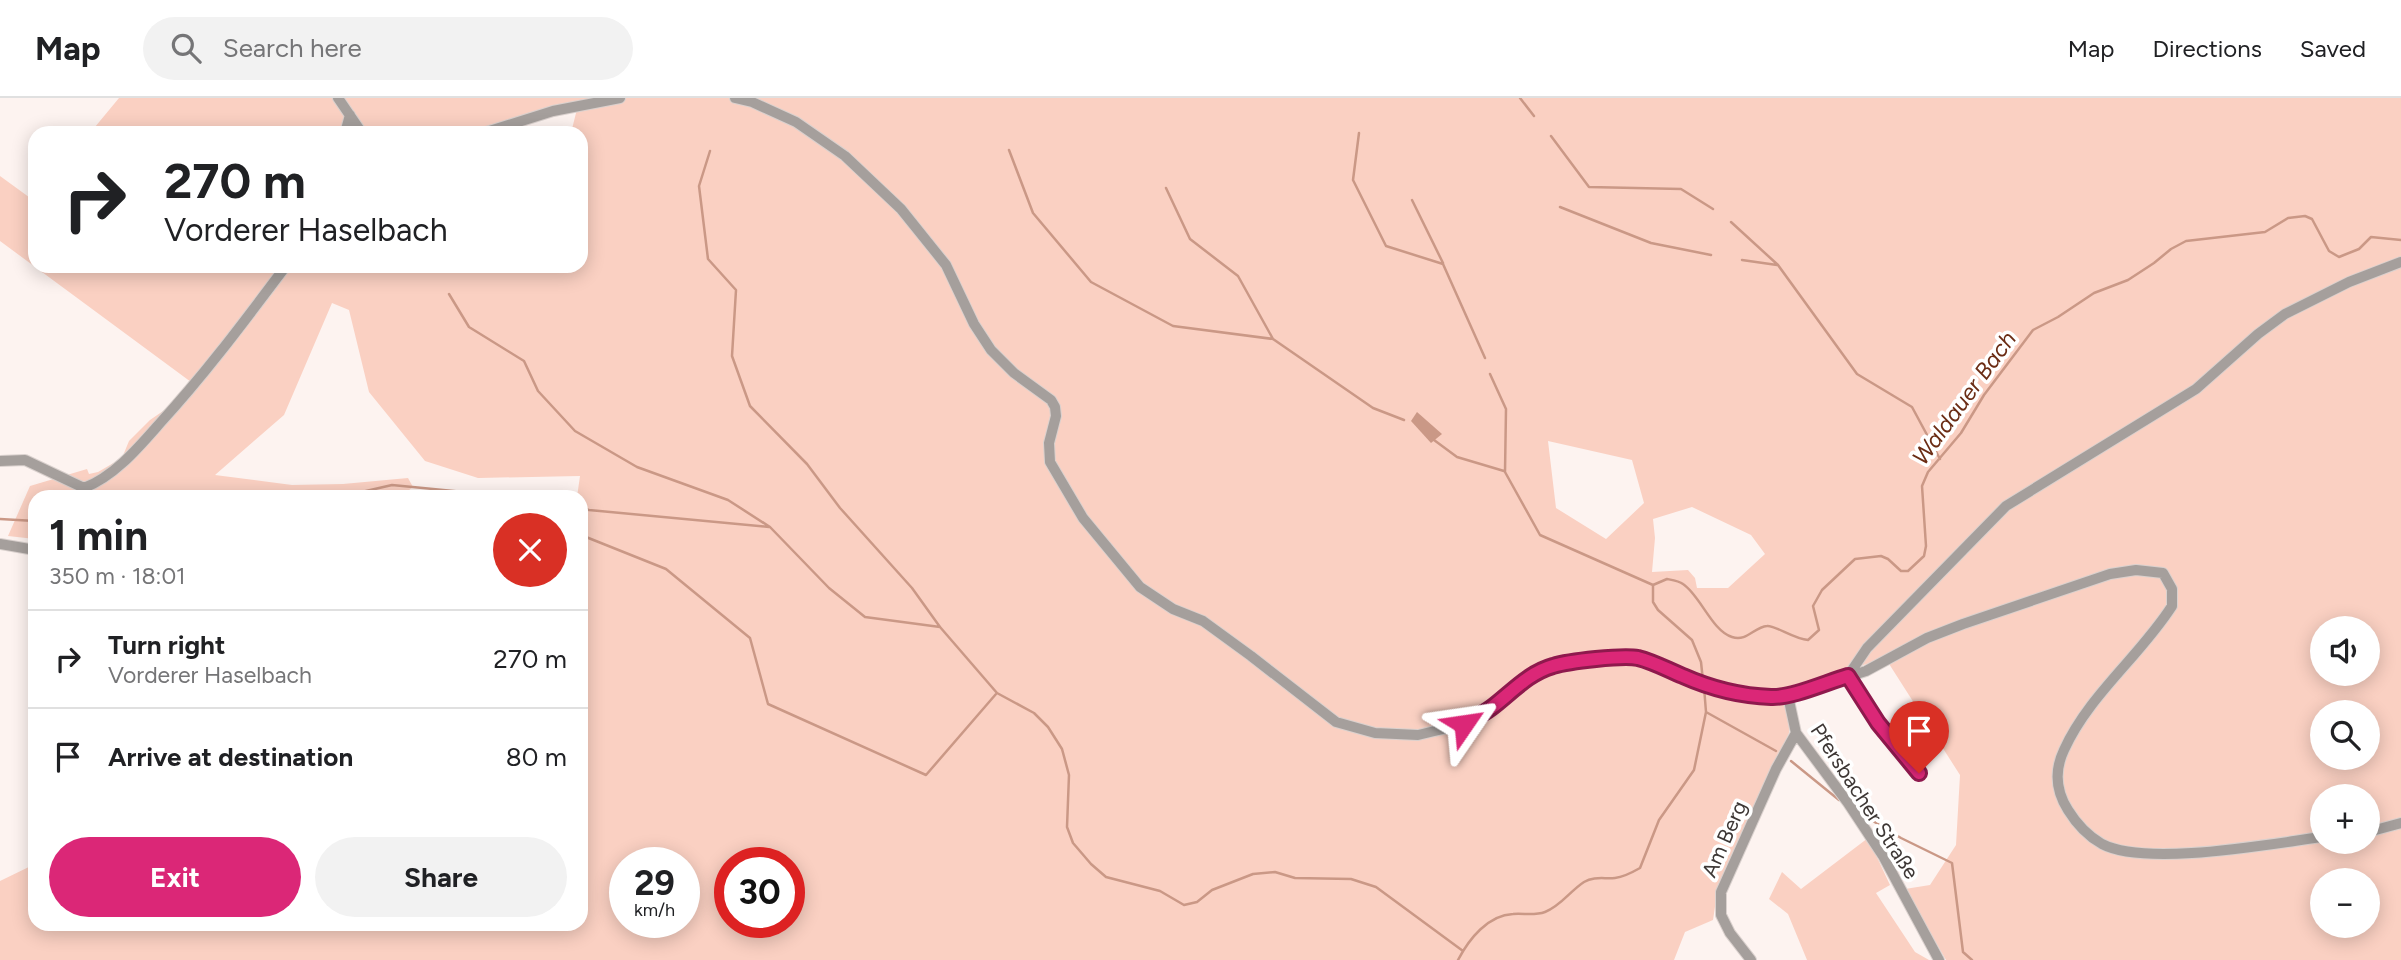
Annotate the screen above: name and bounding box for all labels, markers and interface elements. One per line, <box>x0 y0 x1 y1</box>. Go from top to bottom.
search box <box>143 17 633 80</box>
text: Map <box>35 29 101 68</box>
icon: search <box>167 29 205 67</box>
text: Search here <box>223 32 362 64</box>
text: Map <box>2068 34 2114 63</box>
text: Directions <box>2152 34 2262 63</box>
text: Saved <box>2300 34 2366 63</box>
text: 270 m <box>164 151 306 210</box>
icon: right <box>49 154 140 245</box>
text: Vorderer Haselbach <box>164 211 448 249</box>
water label: Waldauer Bach <box>1906 326 2022 470</box>
text: 1 min <box>49 510 148 561</box>
button: close <box>493 513 567 587</box>
text: 350 m · 18:01 <box>49 562 186 590</box>
map controls <box>2310 616 2380 938</box>
button: sound <box>2310 616 2380 686</box>
text: Turn right <box>108 629 225 661</box>
icon: right <box>49 640 87 678</box>
text: 270 m <box>493 643 567 675</box>
text: Vorderer Haselbach <box>108 661 312 689</box>
position arrow <box>1427 687 1501 761</box>
button: search <box>2310 700 2380 770</box>
pin <box>1889 701 1949 773</box>
icon: arrive <box>1900 712 1938 750</box>
street label: Pfersbacher Straße <box>1806 719 1924 883</box>
icon: arrive <box>49 738 87 776</box>
text: Arrive at destination <box>108 741 353 773</box>
text: 80 m <box>506 741 567 773</box>
button: + <box>2310 784 2380 854</box>
street label: Am Berg <box>1696 797 1752 881</box>
button: Exit <box>49 837 301 917</box>
button: Share <box>315 837 567 917</box>
speed limit sign: 30 <box>714 847 805 938</box>
text: 29 <box>634 862 675 904</box>
button: − <box>2310 868 2380 938</box>
text: km/h <box>634 899 675 921</box>

